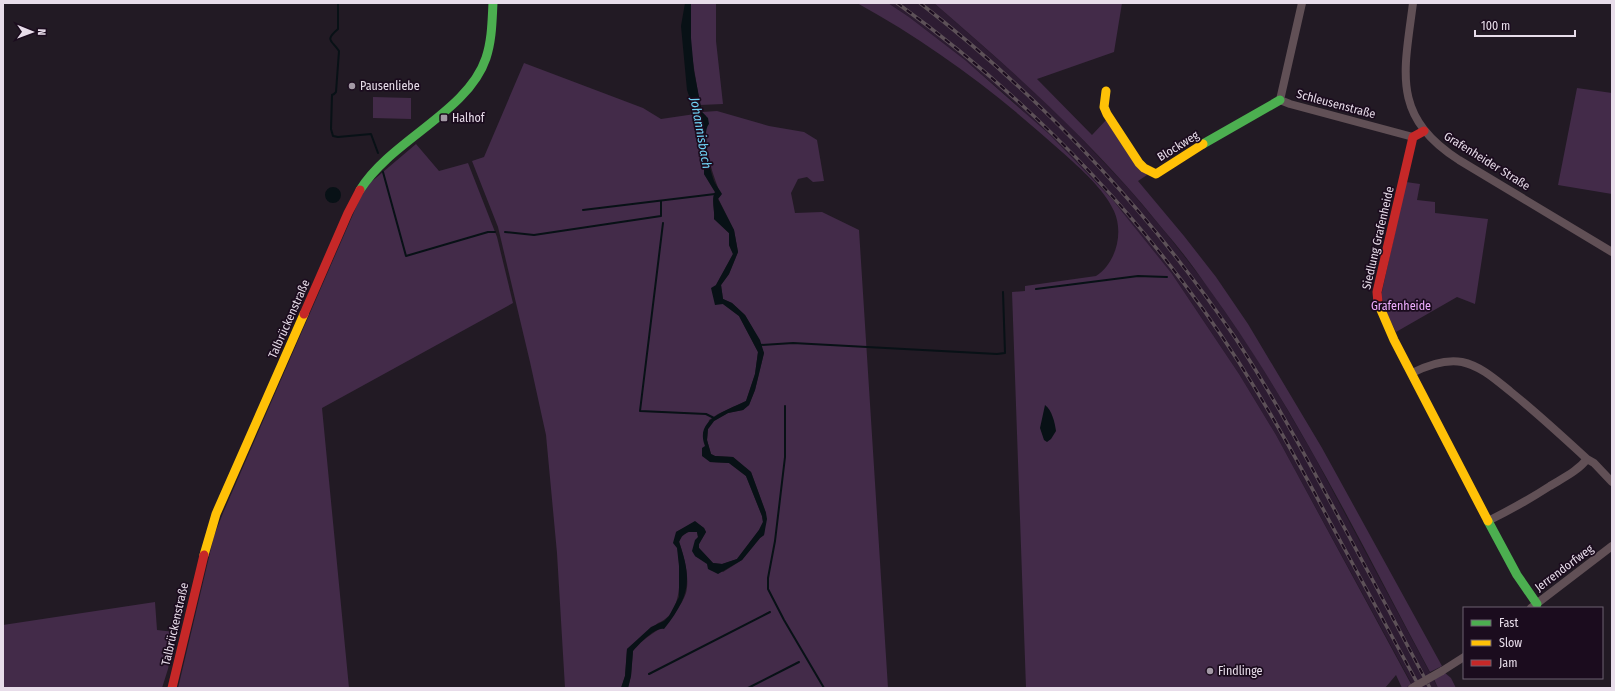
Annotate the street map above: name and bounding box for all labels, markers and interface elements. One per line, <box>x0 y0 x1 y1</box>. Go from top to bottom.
north arrow <box>12 12 52 52</box>
scale bar <box>1475 12 1575 38</box>
text: 100 m <box>1481 19 1510 33</box>
text: N <box>35 29 48 36</box>
place label: Pausenliebe <box>360 79 420 93</box>
marker: Pausenliebe <box>347 81 357 91</box>
street label: Schleusenstraße <box>1295 87 1377 121</box>
water label: Johannisbach <box>687 95 715 170</box>
place label: Halhof <box>452 111 486 125</box>
marker: Halhof <box>439 113 449 123</box>
street label: Blockweg <box>1155 128 1202 164</box>
street label: Grafenheider Straße <box>1441 129 1533 193</box>
street label: Siedlung Grafenheide <box>1359 185 1397 291</box>
street label: Talbrückenstraße <box>265 277 313 361</box>
park label: Grafenheide <box>1371 299 1431 313</box>
street label: Jerrendorfweg <box>1532 541 1596 595</box>
street label: Talbrückenstraße <box>159 581 191 667</box>
legend <box>1463 607 1603 679</box>
text: Fast <box>1499 616 1518 630</box>
text: Slow <box>1499 636 1522 650</box>
text: Jam <box>1499 656 1517 670</box>
place label: Findlinge <box>1218 664 1263 678</box>
marker: Findlinge <box>1205 666 1215 676</box>

